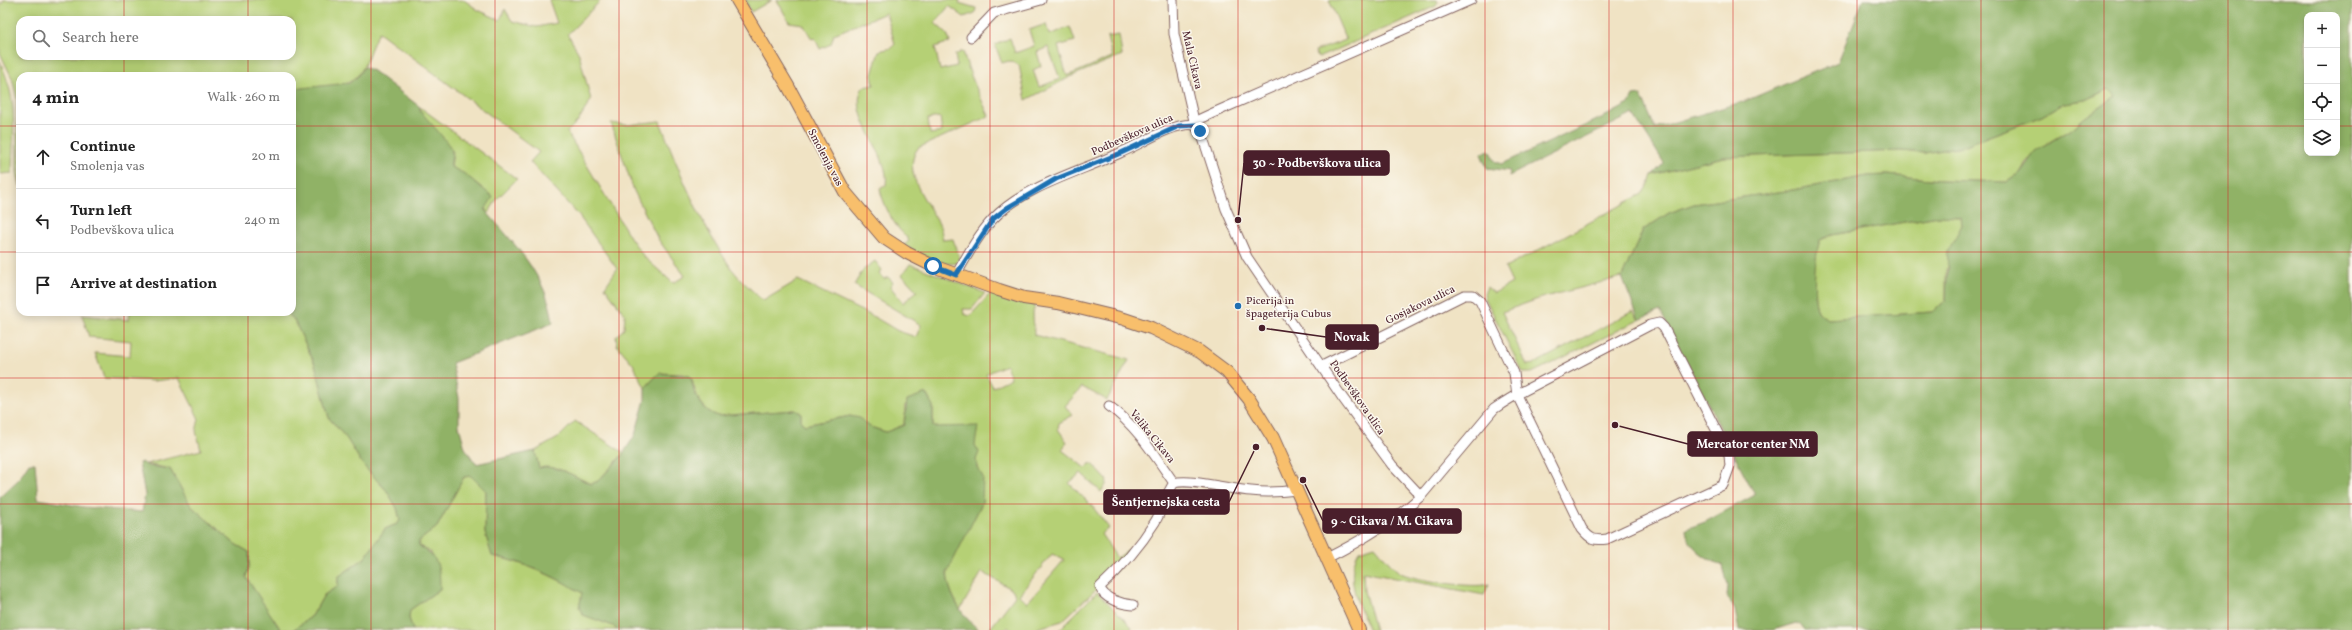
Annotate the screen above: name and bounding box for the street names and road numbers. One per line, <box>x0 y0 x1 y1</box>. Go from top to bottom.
street label: Mala Cikava <box>1178 30 1206 92</box>
street label: Podbevškova ulica <box>1089 110 1176 160</box>
street label: Smolenja vas <box>803 126 846 189</box>
street label: Gosjakova ulica <box>1383 282 1458 329</box>
street label: Podbevškova ulica <box>1325 357 1388 439</box>
street label: Velika Cikava <box>1126 407 1178 467</box>

